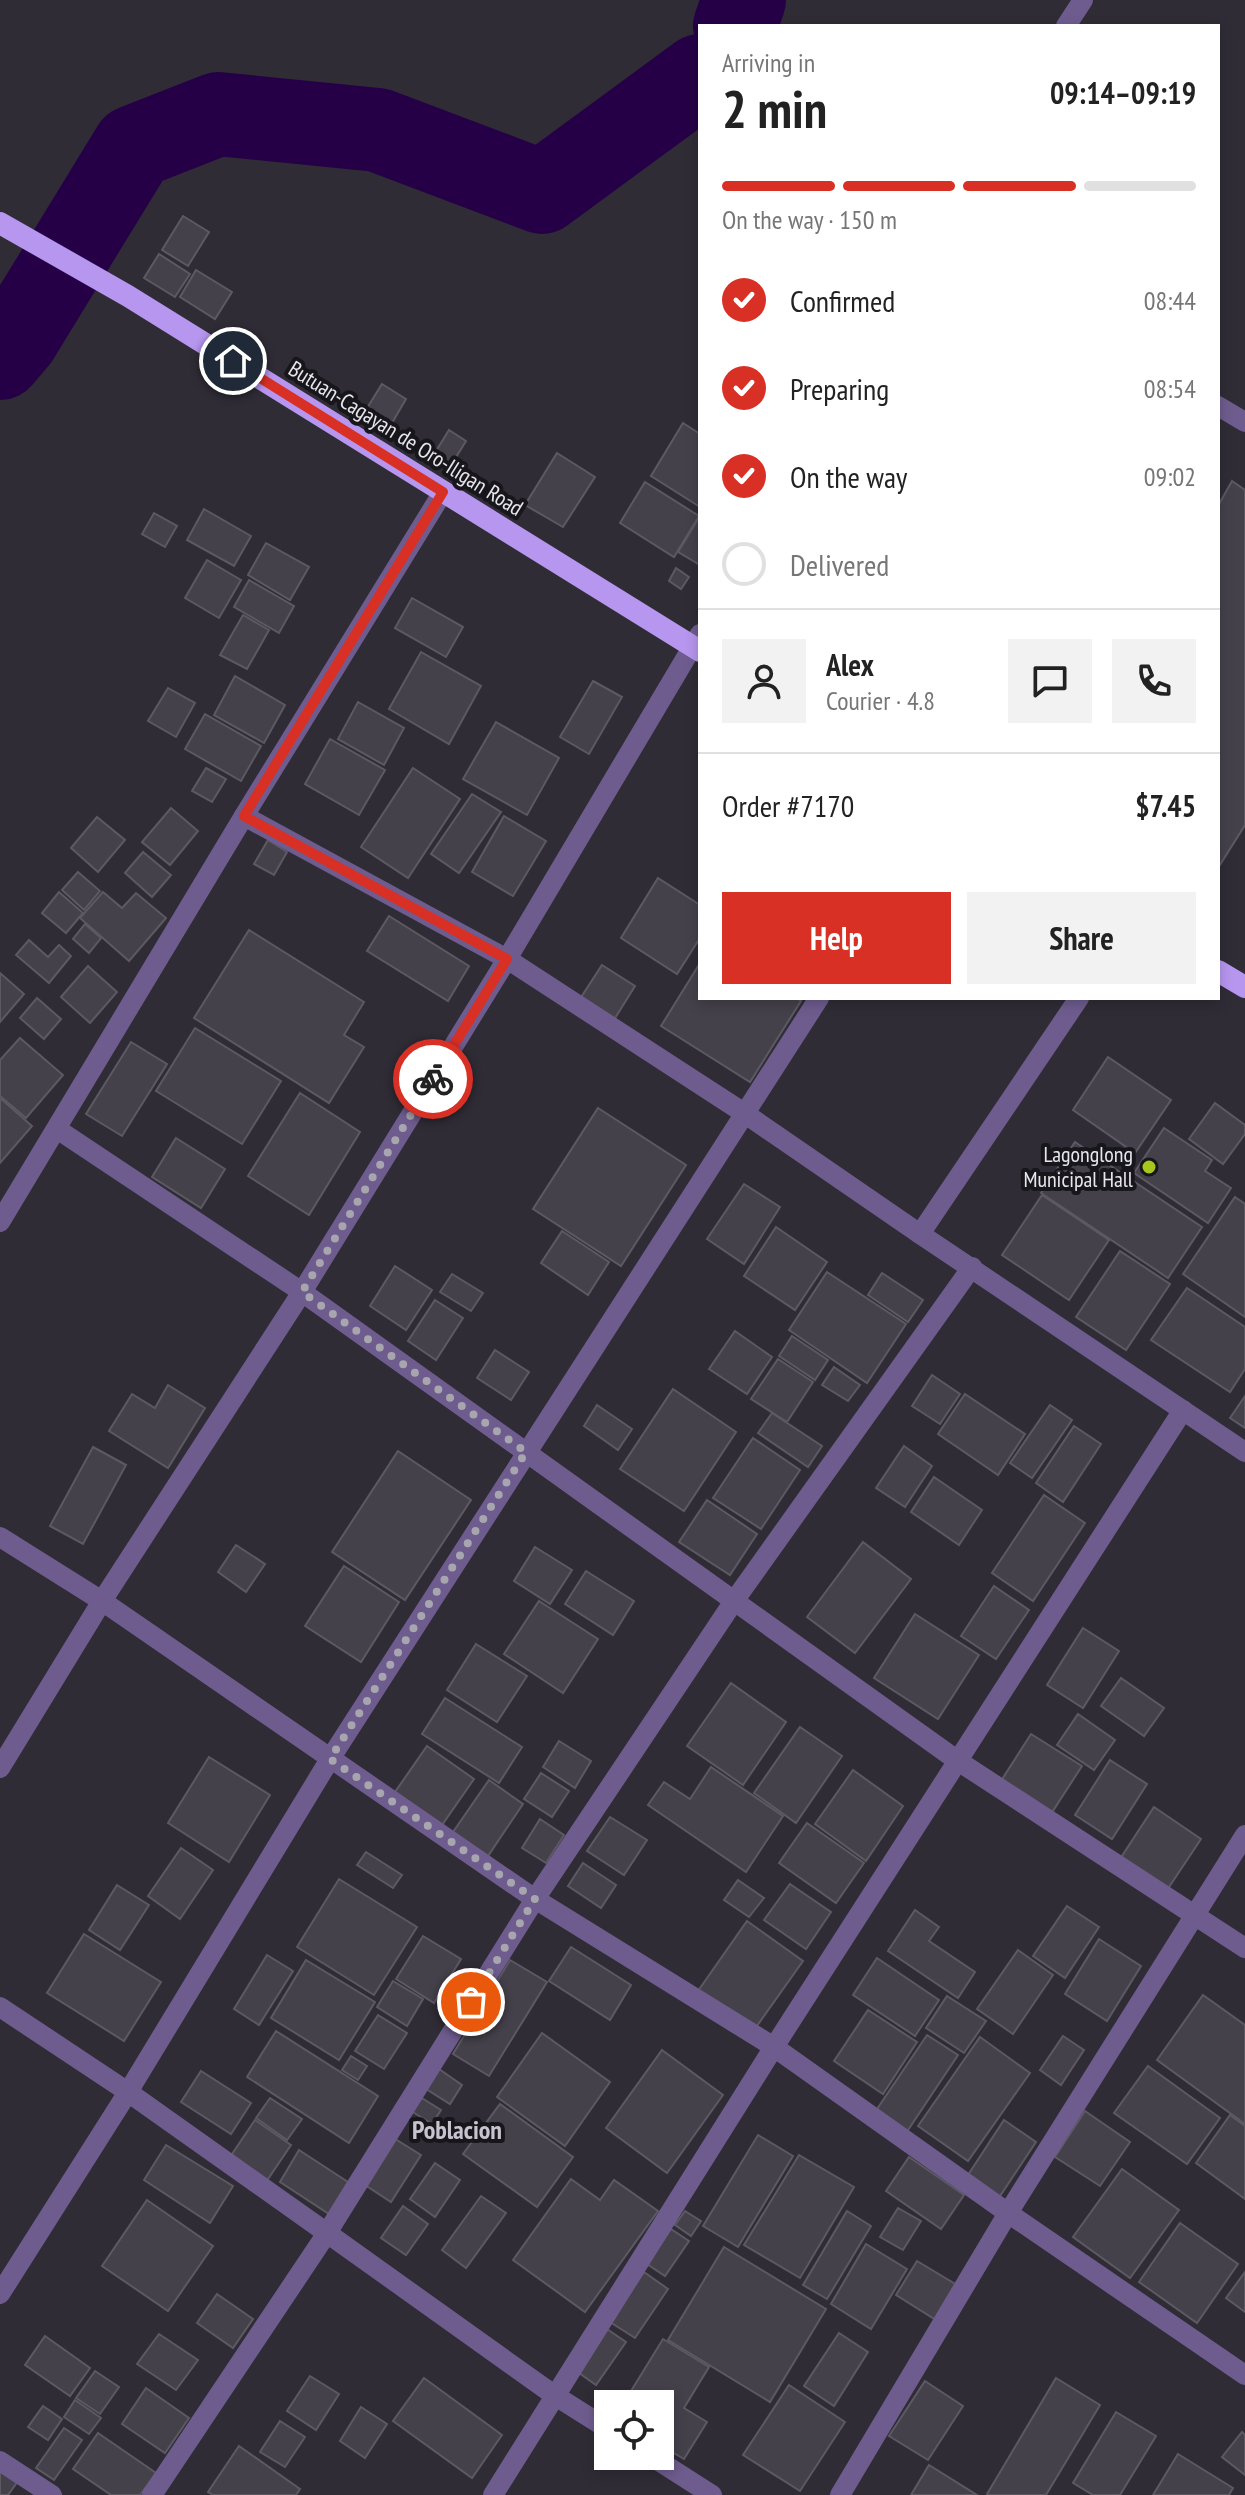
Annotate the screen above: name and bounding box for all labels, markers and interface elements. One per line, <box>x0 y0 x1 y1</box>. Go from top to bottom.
text: Arriving in <box>722 46 815 79</box>
text: 09:14–09:19 <box>1050 73 1196 112</box>
text: 2 min <box>722 75 827 142</box>
text: On the way · 150 m <box>722 203 897 236</box>
icon: check <box>722 278 766 322</box>
text: Confirmed <box>790 281 895 320</box>
text: 08:44 <box>1144 284 1196 317</box>
pin <box>199 327 267 395</box>
icon: home <box>211 339 255 383</box>
street label: Butuan-Cagayan de Oro-Iligan Road <box>284 354 528 522</box>
icon: check <box>722 366 766 410</box>
text: Preparing <box>790 369 889 408</box>
text: 08:54 <box>1144 372 1196 405</box>
icon: check <box>722 454 766 498</box>
text: On the way <box>790 457 907 496</box>
text: 09:02 <box>1144 460 1196 493</box>
text: Delivered <box>790 545 889 584</box>
button: person <box>722 639 806 723</box>
button: chat <box>1008 639 1092 723</box>
button: phone <box>1112 639 1196 723</box>
text: Alex <box>826 645 874 684</box>
text: Courier · 4.8 <box>826 684 935 717</box>
text: Order #7170 <box>722 786 854 825</box>
text: $7.45 <box>1135 786 1196 825</box>
button: Help <box>722 892 951 984</box>
button: Share <box>967 892 1196 984</box>
courier <box>393 1039 473 1119</box>
icon: bike <box>411 1057 455 1101</box>
place label: Lagonglong Municipal Hall <box>1023 1140 1134 1193</box>
marker: Lagonglong Municipal Hall <box>1140 1158 1158 1176</box>
pin <box>437 1968 505 2036</box>
icon: bag <box>449 1980 493 2024</box>
district label: Poblacion <box>412 2113 502 2146</box>
map controls <box>594 2390 674 2470</box>
button: locate <box>594 2390 674 2470</box>

